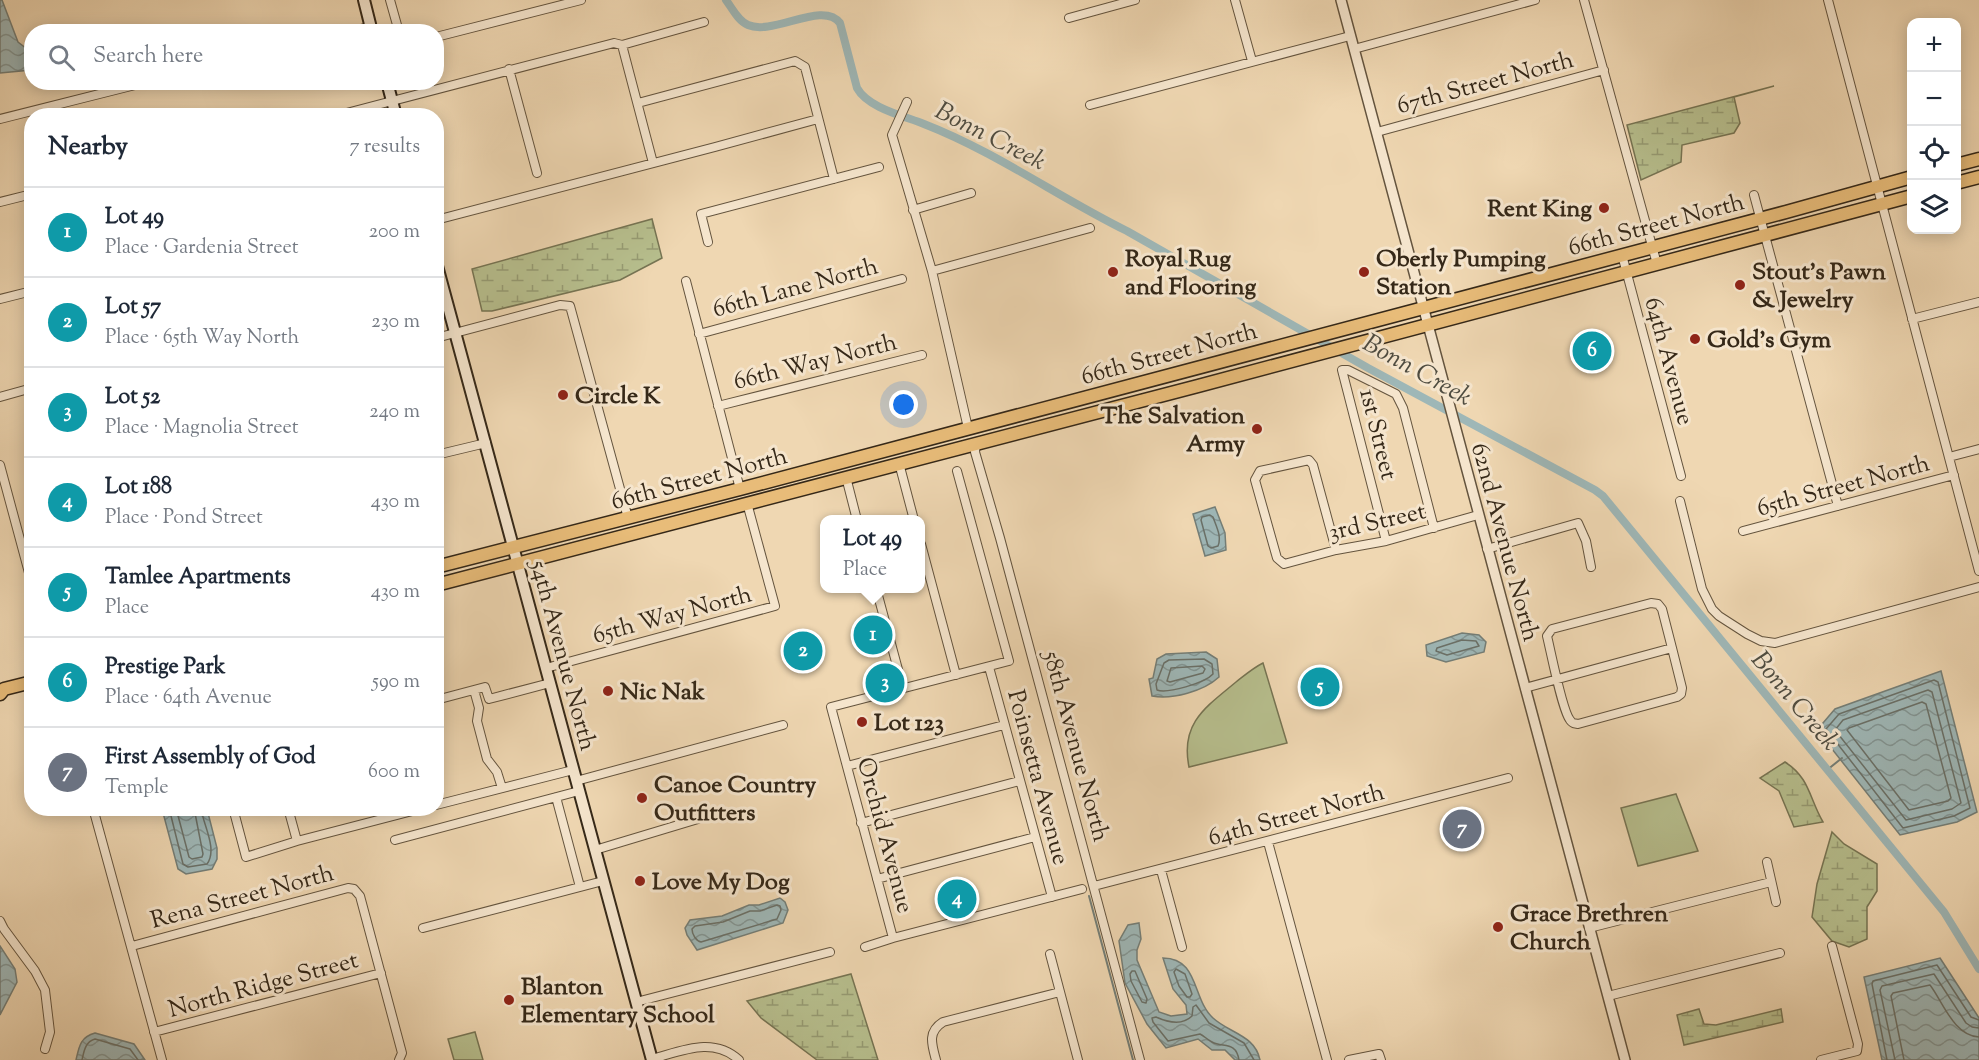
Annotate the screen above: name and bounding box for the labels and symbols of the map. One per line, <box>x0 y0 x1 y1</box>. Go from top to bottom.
street label: 67th Street North <box>1393 44 1578 124</box>
water label: Bonn Creek <box>928 93 1052 181</box>
street label: 66th Street North <box>1564 186 1749 266</box>
place label: Rent King <box>1487 193 1592 227</box>
marker: Rent King <box>1597 201 1611 215</box>
place label: Royal Rug and Flooring <box>1125 243 1256 305</box>
place label: Oberly Pumping Station <box>1376 243 1546 305</box>
street label: 66th Lane North <box>709 250 882 327</box>
place label: Stout's Pawn & Jewelry <box>1752 256 1887 318</box>
marker: Royal Rug and Flooring <box>1106 265 1120 279</box>
marker: Oberly Pumping Station <box>1357 265 1371 279</box>
marker: Stout's Pawn & Jewelry <box>1733 278 1747 292</box>
street label: 64th Avenue <box>1635 294 1701 429</box>
street label: 66th Street North <box>1077 315 1262 395</box>
place label: Gold's Gym <box>1707 324 1831 358</box>
street label: 66th Way North <box>730 326 901 400</box>
water label: Bonn Creek <box>1355 326 1478 417</box>
pin: 6 <box>1572 328 1612 374</box>
marker: Gold's Gym <box>1688 332 1702 346</box>
place label: Circle K <box>575 380 661 414</box>
street label: 1st Street <box>1349 385 1405 484</box>
marker: Circle K <box>556 388 570 402</box>
your location <box>889 390 918 419</box>
place label: The Salvation Army <box>1101 400 1246 462</box>
marker: The Salvation Army <box>1250 422 1264 436</box>
street label: 66th Street North <box>607 440 792 520</box>
street label: 62nd Avenue North <box>1461 440 1547 645</box>
street label: 65th Street North <box>1753 447 1934 526</box>
street label: 3rd Street <box>1325 495 1430 551</box>
street label: 54th Avenue North <box>520 555 604 755</box>
street label: 65th Way North <box>589 578 756 654</box>
pin: 1 <box>854 612 892 658</box>
pin: 2 <box>784 628 822 674</box>
water label: Bonn Creek <box>1741 644 1847 760</box>
street label: 58th Avenue North <box>1033 645 1117 846</box>
pin: 3 <box>866 660 904 706</box>
pin: 5 <box>1300 664 1340 710</box>
place label: Nic Nak <box>620 676 706 710</box>
marker: Nic Nak <box>601 684 615 698</box>
street label: Poinsetta Avenue <box>997 686 1077 869</box>
place label: Lot 123 <box>874 707 944 741</box>
marker: Lot 123 <box>855 715 869 729</box>
street label: Orchid Avenue <box>847 754 921 917</box>
place label: Canoe Country Outfitters <box>654 769 816 831</box>
street label: 64th Street North <box>1205 776 1388 856</box>
marker: Canoe Country Outfitters <box>635 791 649 805</box>
pin: 7 <box>1442 806 1482 852</box>
street label: Rena Street North <box>147 857 338 939</box>
place label: Love My Dog <box>652 866 790 900</box>
marker: Love My Dog <box>633 874 647 888</box>
pin: 4 <box>938 876 976 922</box>
place label: Grace Brethren Church <box>1510 898 1669 960</box>
marker: Grace Brethren Church <box>1491 920 1505 934</box>
street label: North Ridge Street <box>165 944 362 1028</box>
place label: Blanton Elementary School <box>521 971 715 1033</box>
marker: Blanton Elementary School <box>502 993 516 1007</box>

